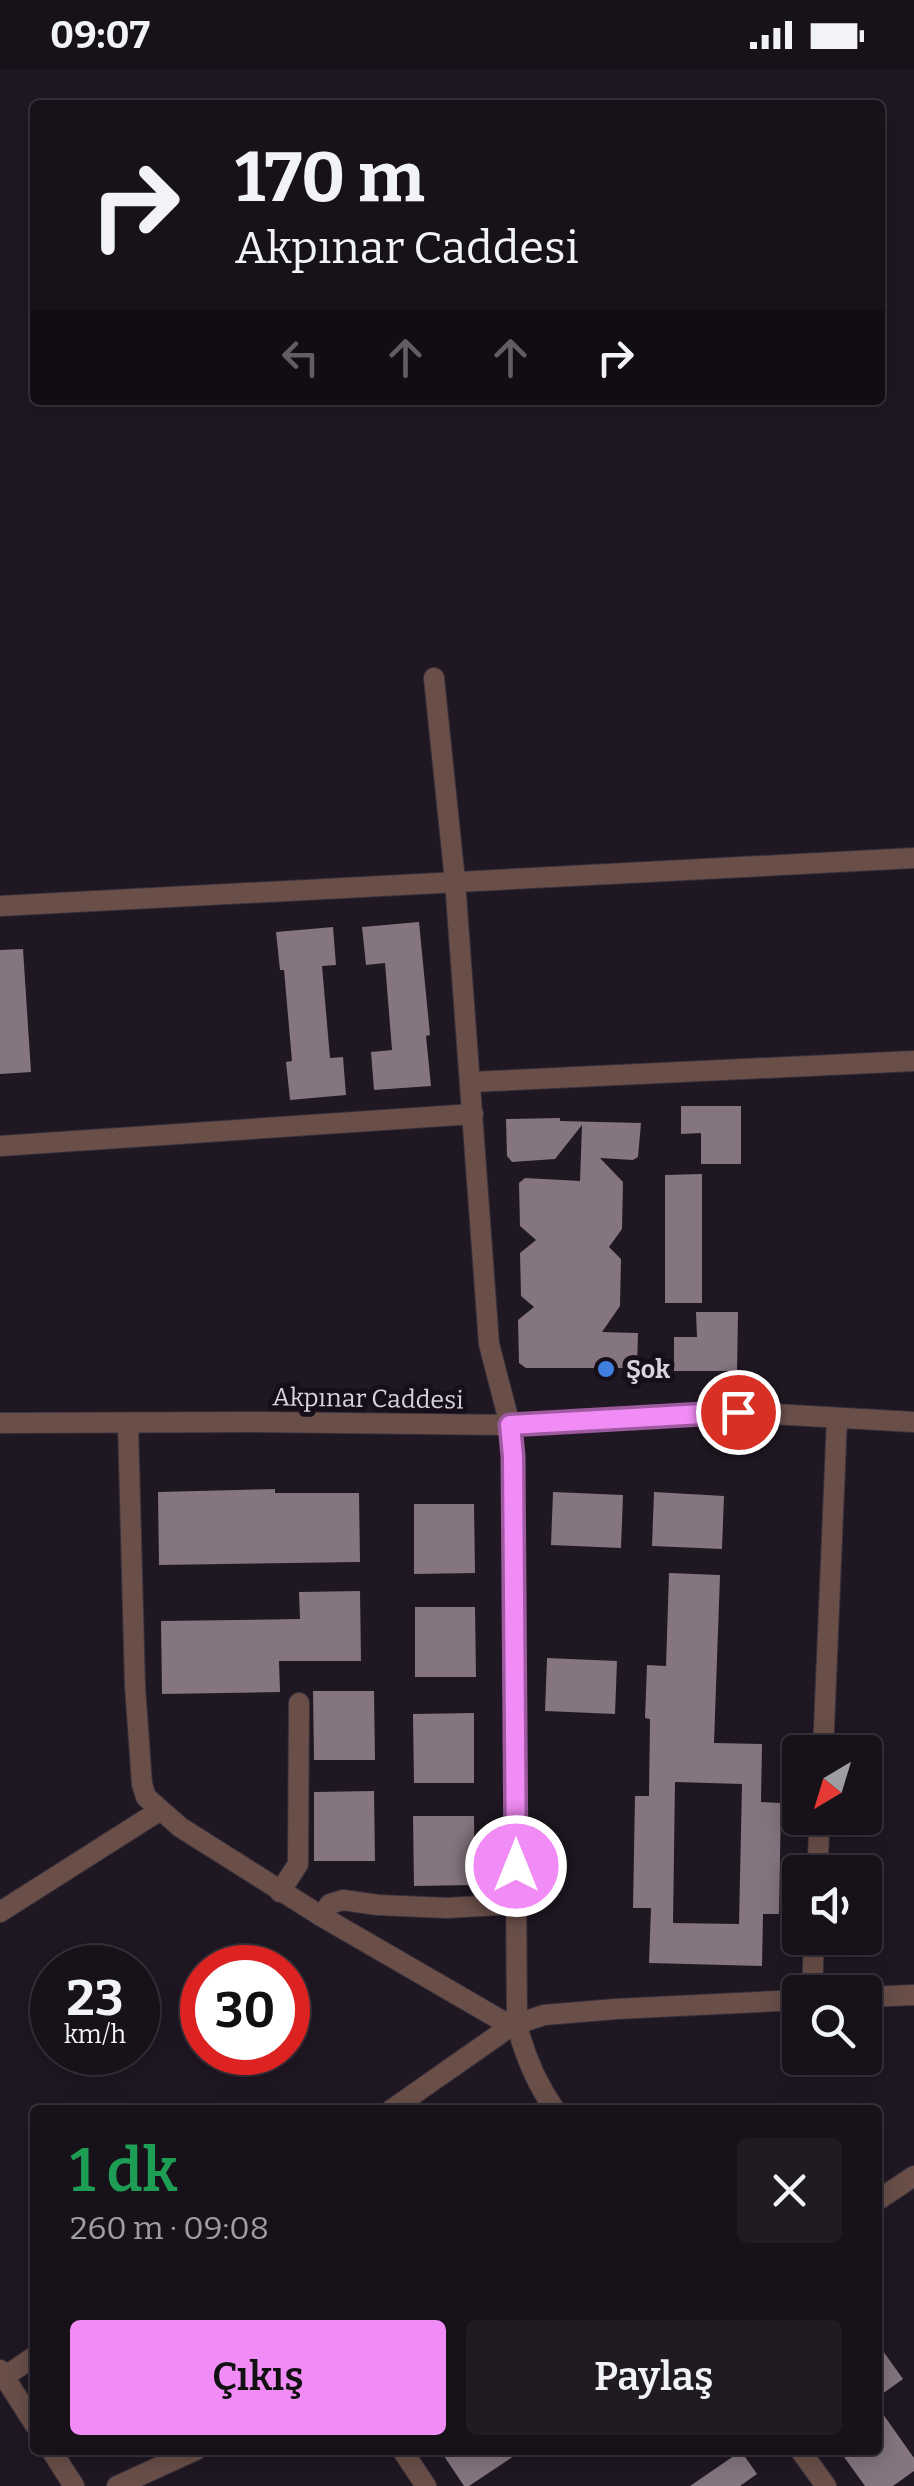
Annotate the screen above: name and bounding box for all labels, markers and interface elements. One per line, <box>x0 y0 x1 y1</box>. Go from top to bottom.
text: 09:07 <box>50 12 150 58</box>
text: 170 m <box>235 136 425 220</box>
icon: right <box>70 140 200 270</box>
text: Akpınar Caddesi <box>235 221 579 275</box>
icon: left <box>273 330 328 385</box>
icon: ahead <box>378 330 433 385</box>
icon: ahead <box>483 330 538 385</box>
icon: right <box>588 330 643 385</box>
place label: Şok <box>626 1355 670 1385</box>
marker: Şok <box>595 1358 617 1380</box>
pin <box>696 1370 781 1455</box>
street label: Akpınar Caddesi <box>272 1382 464 1416</box>
icon: arrive <box>711 1385 766 1440</box>
north arrow <box>782 1735 882 1835</box>
map controls <box>782 1735 882 2075</box>
position arrow <box>464 1814 568 1918</box>
button: sound <box>782 1855 882 1955</box>
speed limit sign: 30 <box>180 1945 310 2075</box>
text: 23 <box>67 1968 123 2028</box>
button: search <box>782 1975 882 2075</box>
text: km/h <box>64 2020 126 2050</box>
text: 1 dk <box>70 2135 178 2207</box>
button: close <box>737 2138 842 2243</box>
text: 260 m · 09:08 <box>70 2209 269 2247</box>
button: Çıkış <box>70 2320 446 2435</box>
button: Paylaş <box>466 2320 842 2435</box>

